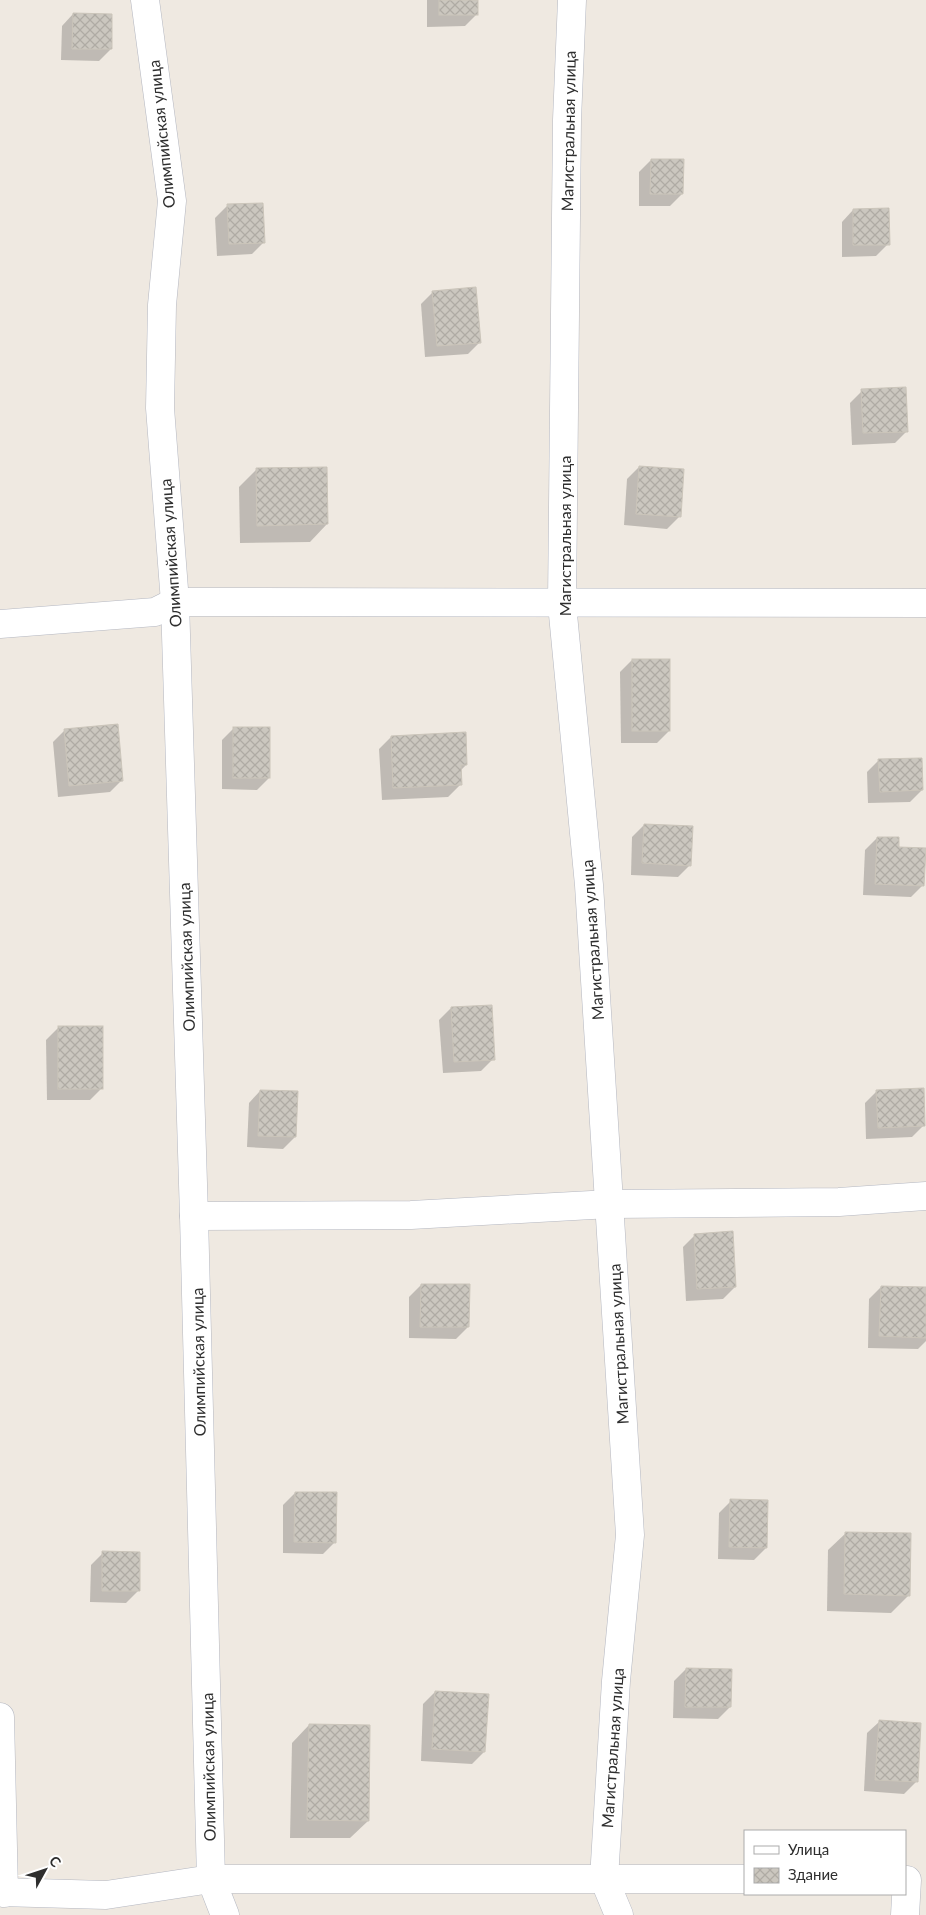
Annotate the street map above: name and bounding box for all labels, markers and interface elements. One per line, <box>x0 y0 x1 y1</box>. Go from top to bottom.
street label: Магистральная улица <box>557 50 579 212</box>
street label: Олимпийская улица <box>144 59 178 209</box>
street label: Магистральная улица <box>555 456 574 616</box>
street label: Олимпийская улица <box>155 478 185 628</box>
street label: Магистральная улица <box>577 859 607 1021</box>
street label: Олимпийская улица <box>174 882 198 1032</box>
street label: Магистральная улица <box>604 1263 632 1425</box>
street label: Олимпийская улица <box>187 1287 209 1437</box>
street label: Магистральная улица <box>597 1667 627 1829</box>
street label: Олимпийская улица <box>197 1692 219 1842</box>
legend <box>744 1830 906 1895</box>
text: Улица <box>788 1840 829 1858</box>
north arrow <box>20 1845 70 1895</box>
text: С <box>46 1852 65 1871</box>
text: Здание <box>788 1865 838 1883</box>

